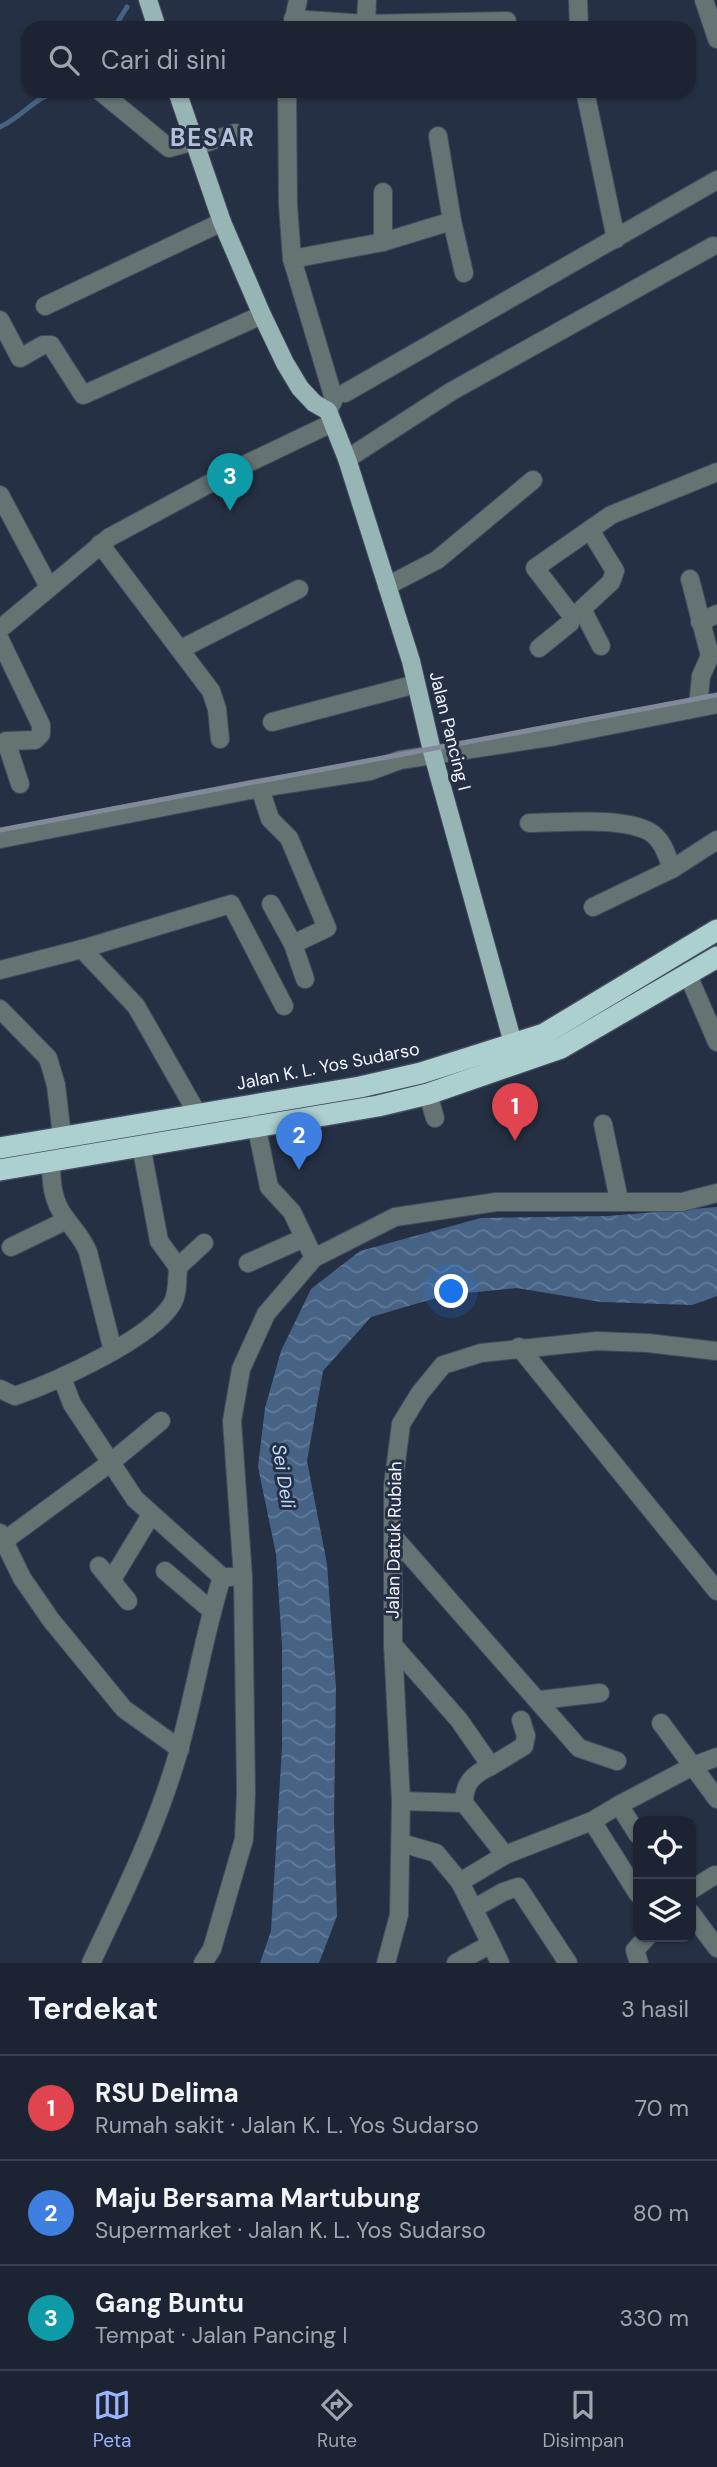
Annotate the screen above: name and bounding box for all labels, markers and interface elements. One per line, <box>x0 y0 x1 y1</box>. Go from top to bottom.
search box <box>21 21 696 98</box>
icon: search <box>45 41 83 79</box>
text: Cari di sini <box>101 43 226 77</box>
district label: BESAR <box>170 122 256 153</box>
pin: 3 <box>207 453 253 511</box>
street label: Jalan Pancing I <box>424 669 476 793</box>
street label: Jalan K. L. Yos Sudarso <box>234 1036 422 1096</box>
pin: 1 <box>492 1083 538 1141</box>
pin: 2 <box>276 1112 322 1170</box>
your location <box>434 1274 468 1308</box>
water label: Sei Deli <box>266 1442 301 1510</box>
street label: Jalan Datuk Rubiah <box>381 1461 407 1619</box>
map controls <box>633 1816 696 1942</box>
button: locate <box>633 1816 696 1879</box>
button: layers <box>633 1879 696 1942</box>
text: Terdekat <box>28 1989 158 2028</box>
text: 3 hasil <box>621 1994 689 2024</box>
text: RSU Delima <box>95 2076 239 2110</box>
text: 1 <box>47 2093 55 2123</box>
text: 70 m <box>635 2093 689 2123</box>
text: Rumah sakit · Jalan K. L. Yos Sudarso <box>95 2110 479 2140</box>
text: Maju Bersama Martubung <box>95 2181 421 2215</box>
text: 2 <box>44 2198 58 2228</box>
text: 80 m <box>633 2198 689 2228</box>
text: Supermarket · Jalan K. L. Yos Sudarso <box>95 2215 486 2245</box>
text: Gang Buntu <box>95 2286 244 2320</box>
text: 3 <box>44 2303 58 2333</box>
text: 330 m <box>619 2303 689 2333</box>
text: Tempat · Jalan Pancing I <box>95 2320 348 2350</box>
tab: Peta <box>93 2386 131 2453</box>
tab: Rute <box>317 2386 357 2453</box>
tab: Disimpan <box>542 2386 624 2453</box>

